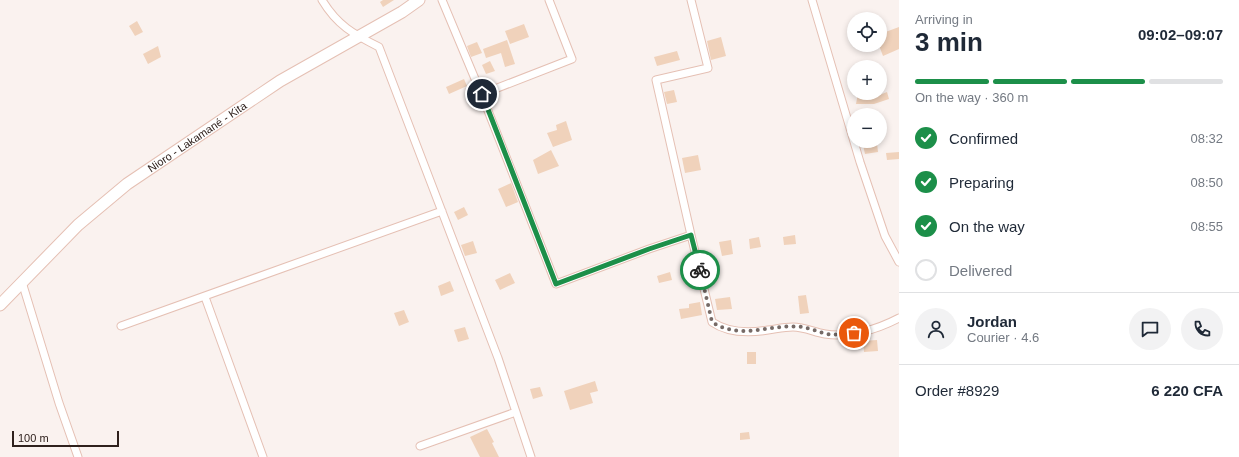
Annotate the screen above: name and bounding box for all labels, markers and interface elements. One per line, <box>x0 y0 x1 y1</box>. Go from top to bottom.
map controls <box>847 12 887 148</box>
button: locate <box>847 12 887 52</box>
text: Arriving in <box>915 12 973 27</box>
text: 09:02–09:07 <box>1138 26 1223 43</box>
text: 3 min <box>915 27 983 57</box>
button: + <box>847 60 887 100</box>
pin <box>465 77 499 111</box>
icon: home <box>471 83 493 105</box>
text: On the way · 360 m <box>915 90 1028 105</box>
street label: Nioro - Lakamané - Kita <box>145 99 249 174</box>
button: − <box>847 108 887 148</box>
icon: check <box>915 127 937 149</box>
text: Confirmed <box>949 130 1018 147</box>
text: 08:32 <box>1190 131 1223 146</box>
icon: check <box>915 171 937 193</box>
text: Preparing <box>949 174 1014 191</box>
text: 08:50 <box>1190 175 1223 190</box>
icon: check <box>915 215 937 237</box>
text: On the way <box>949 218 1025 235</box>
text: 08:55 <box>1190 219 1223 234</box>
courier <box>680 250 720 290</box>
icon: bike <box>689 259 711 281</box>
text: Delivered <box>949 262 1012 279</box>
button: person <box>915 308 957 350</box>
button: chat <box>1129 308 1171 350</box>
button: phone <box>1181 308 1223 350</box>
text: Jordan <box>967 313 1017 330</box>
pin <box>837 316 871 350</box>
icon: bag <box>843 322 865 344</box>
text: Courier · 4.6 <box>967 330 1039 345</box>
text: Order #8929 <box>915 382 999 399</box>
text: 6 220 CFA <box>1151 382 1223 399</box>
scale bar <box>12 429 119 448</box>
text: 100 m <box>18 432 49 444</box>

